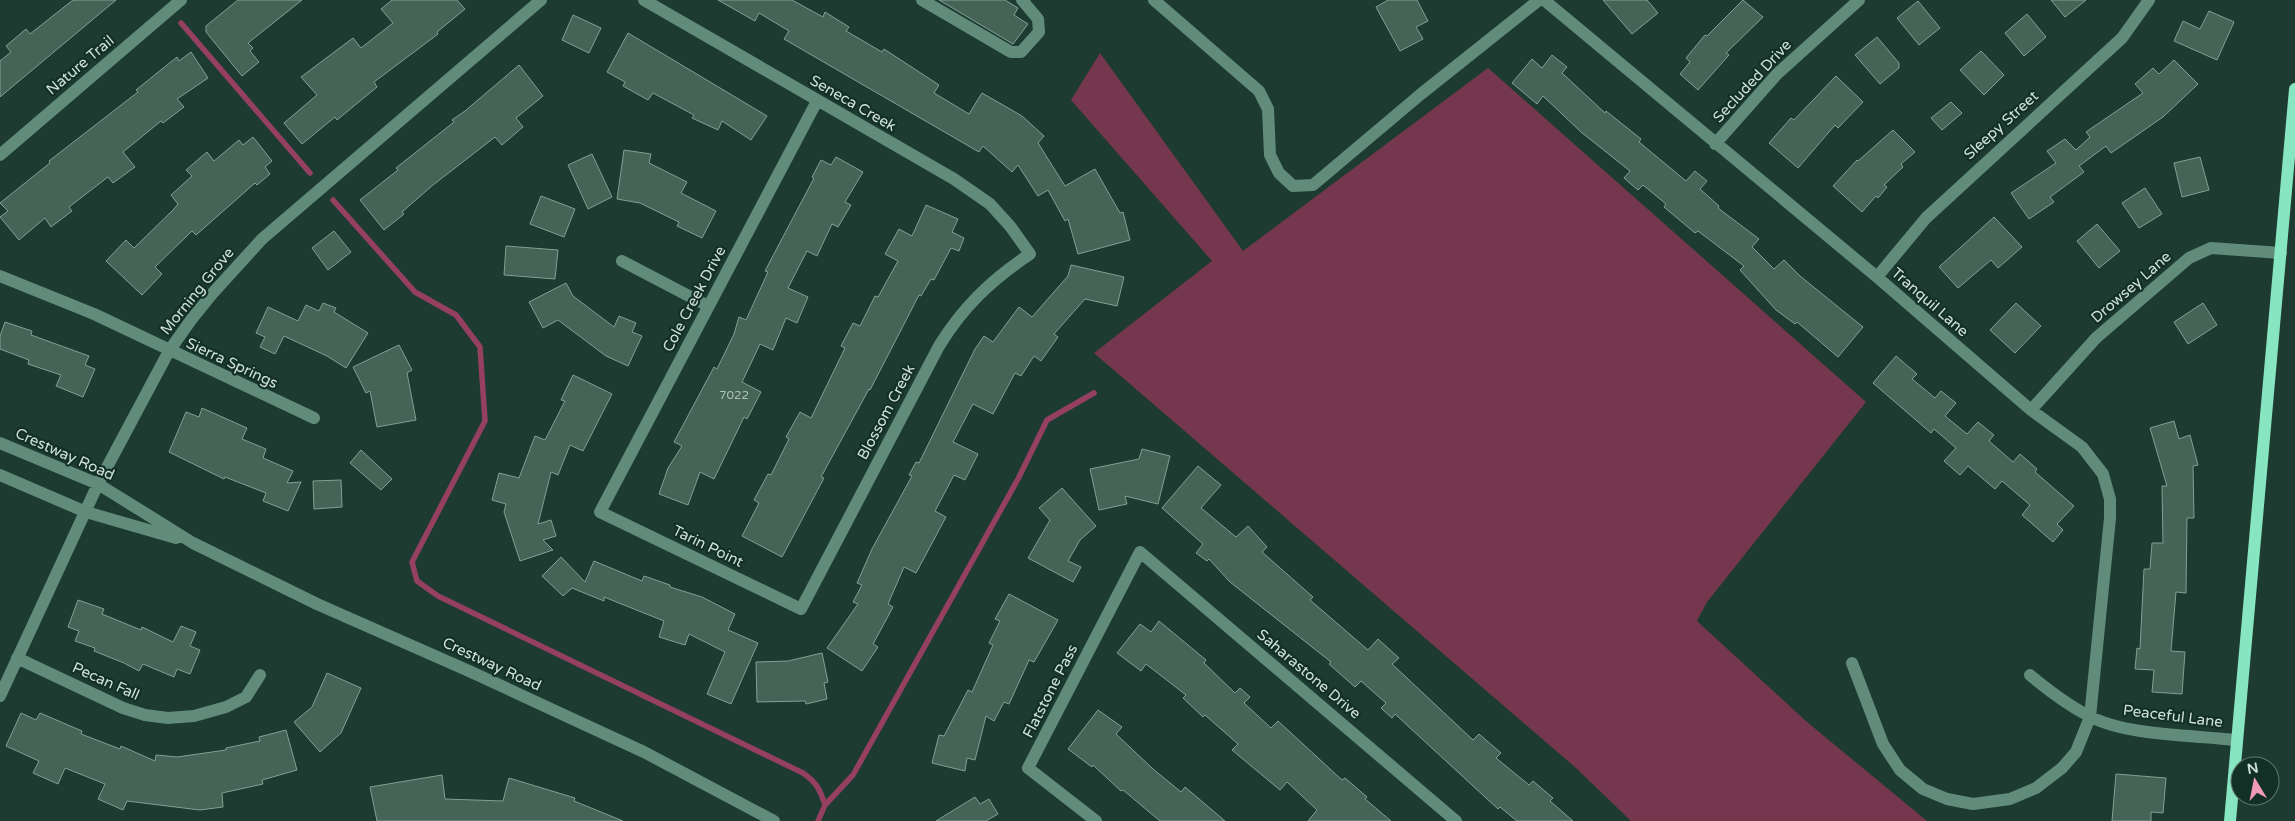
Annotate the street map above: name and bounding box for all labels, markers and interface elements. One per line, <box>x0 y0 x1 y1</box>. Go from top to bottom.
street label: Nature Trail <box>42 31 118 99</box>
street label: Secluded Drive <box>1709 36 1795 126</box>
street label: Seneca Creek <box>807 71 899 135</box>
street label: Sleepy Street <box>1960 87 2042 163</box>
street label: Cole Creek Drive <box>659 243 729 355</box>
street label: Morning Grove <box>156 244 238 338</box>
street label: Drowsey Lane <box>2087 247 2175 327</box>
street label: Tranquil Lane <box>1888 264 1972 340</box>
street label: Sierra Springs <box>183 334 281 392</box>
street label: Blossom Creek <box>853 361 919 463</box>
house number: 7022 <box>719 388 749 402</box>
street label: Crestway Road <box>13 424 117 484</box>
street label: Tarin Point <box>670 521 746 571</box>
street label: Saharastone Drive <box>1254 625 1364 723</box>
street label: Crestway Road <box>440 633 544 695</box>
street label: Flatstone Pass <box>1019 641 1081 741</box>
street label: Pecan Fall <box>70 658 142 704</box>
street label: Peaceful Lane <box>2122 701 2224 731</box>
north arrow <box>2230 756 2280 806</box>
text: N <box>2246 759 2260 778</box>

